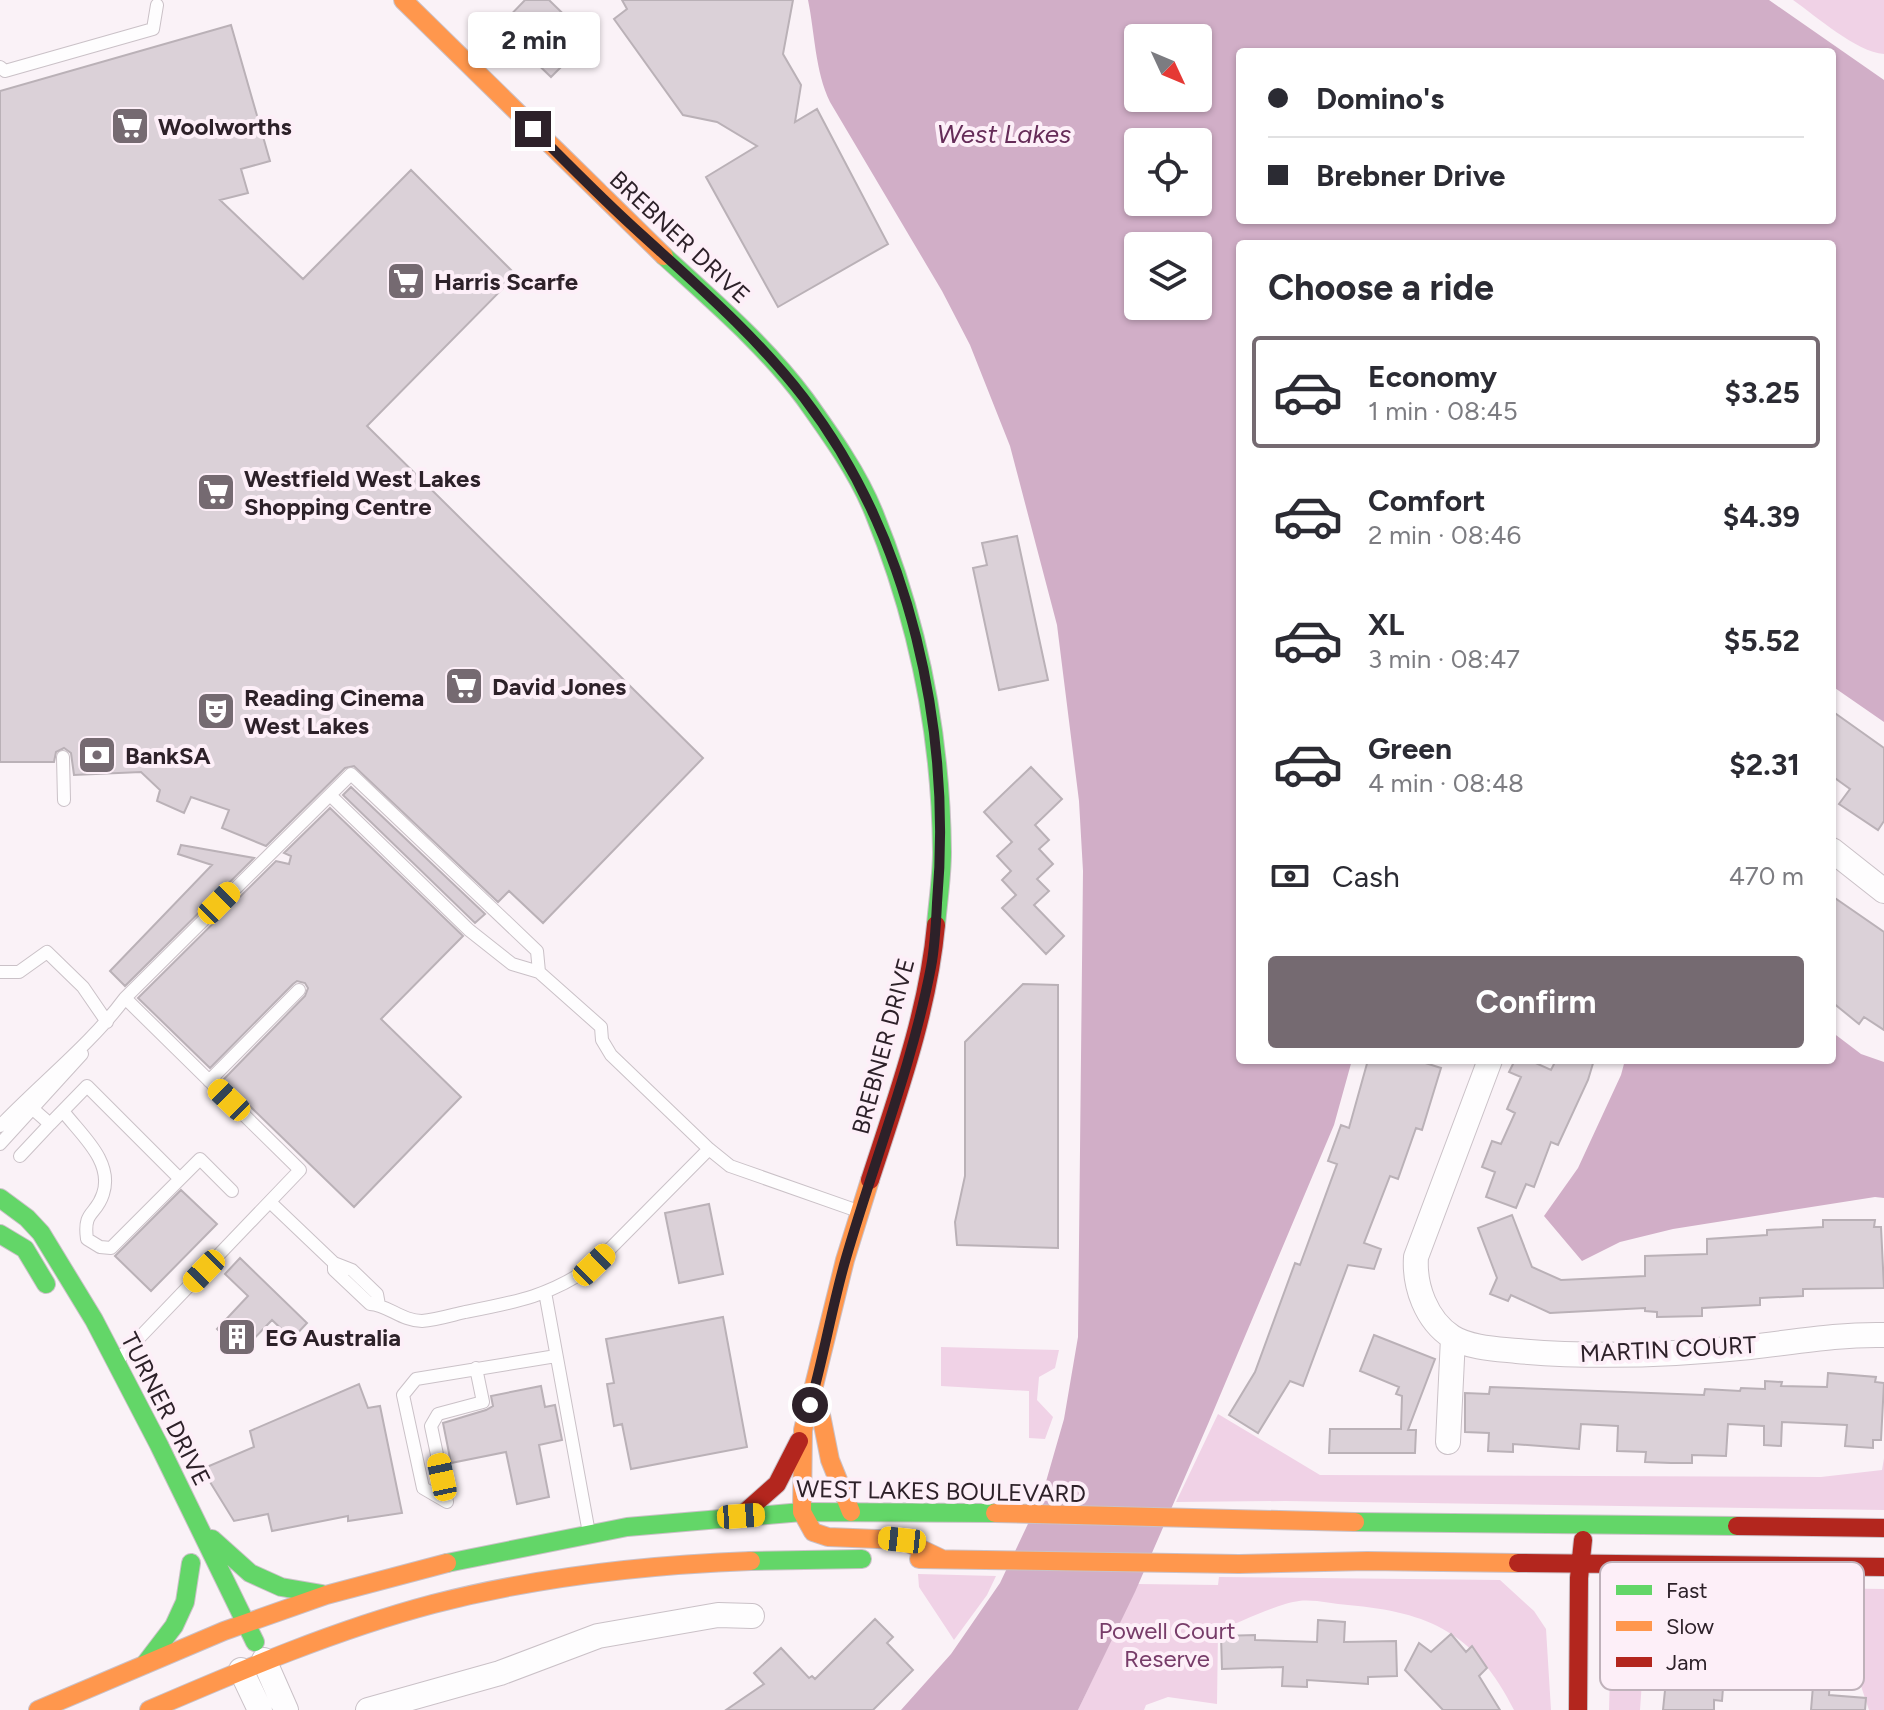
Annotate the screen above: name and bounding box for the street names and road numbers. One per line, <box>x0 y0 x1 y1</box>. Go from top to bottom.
street label: BREBNER DRIVE <box>604 165 756 309</box>
street label: BREBNER DRIVE <box>846 955 920 1137</box>
street label: TURNER DRIVE <box>115 1328 217 1490</box>
street label: MARTIN COURT <box>1579 1330 1757 1368</box>
street label: WEST LAKES BOULEVARD <box>796 1474 1086 1508</box>

